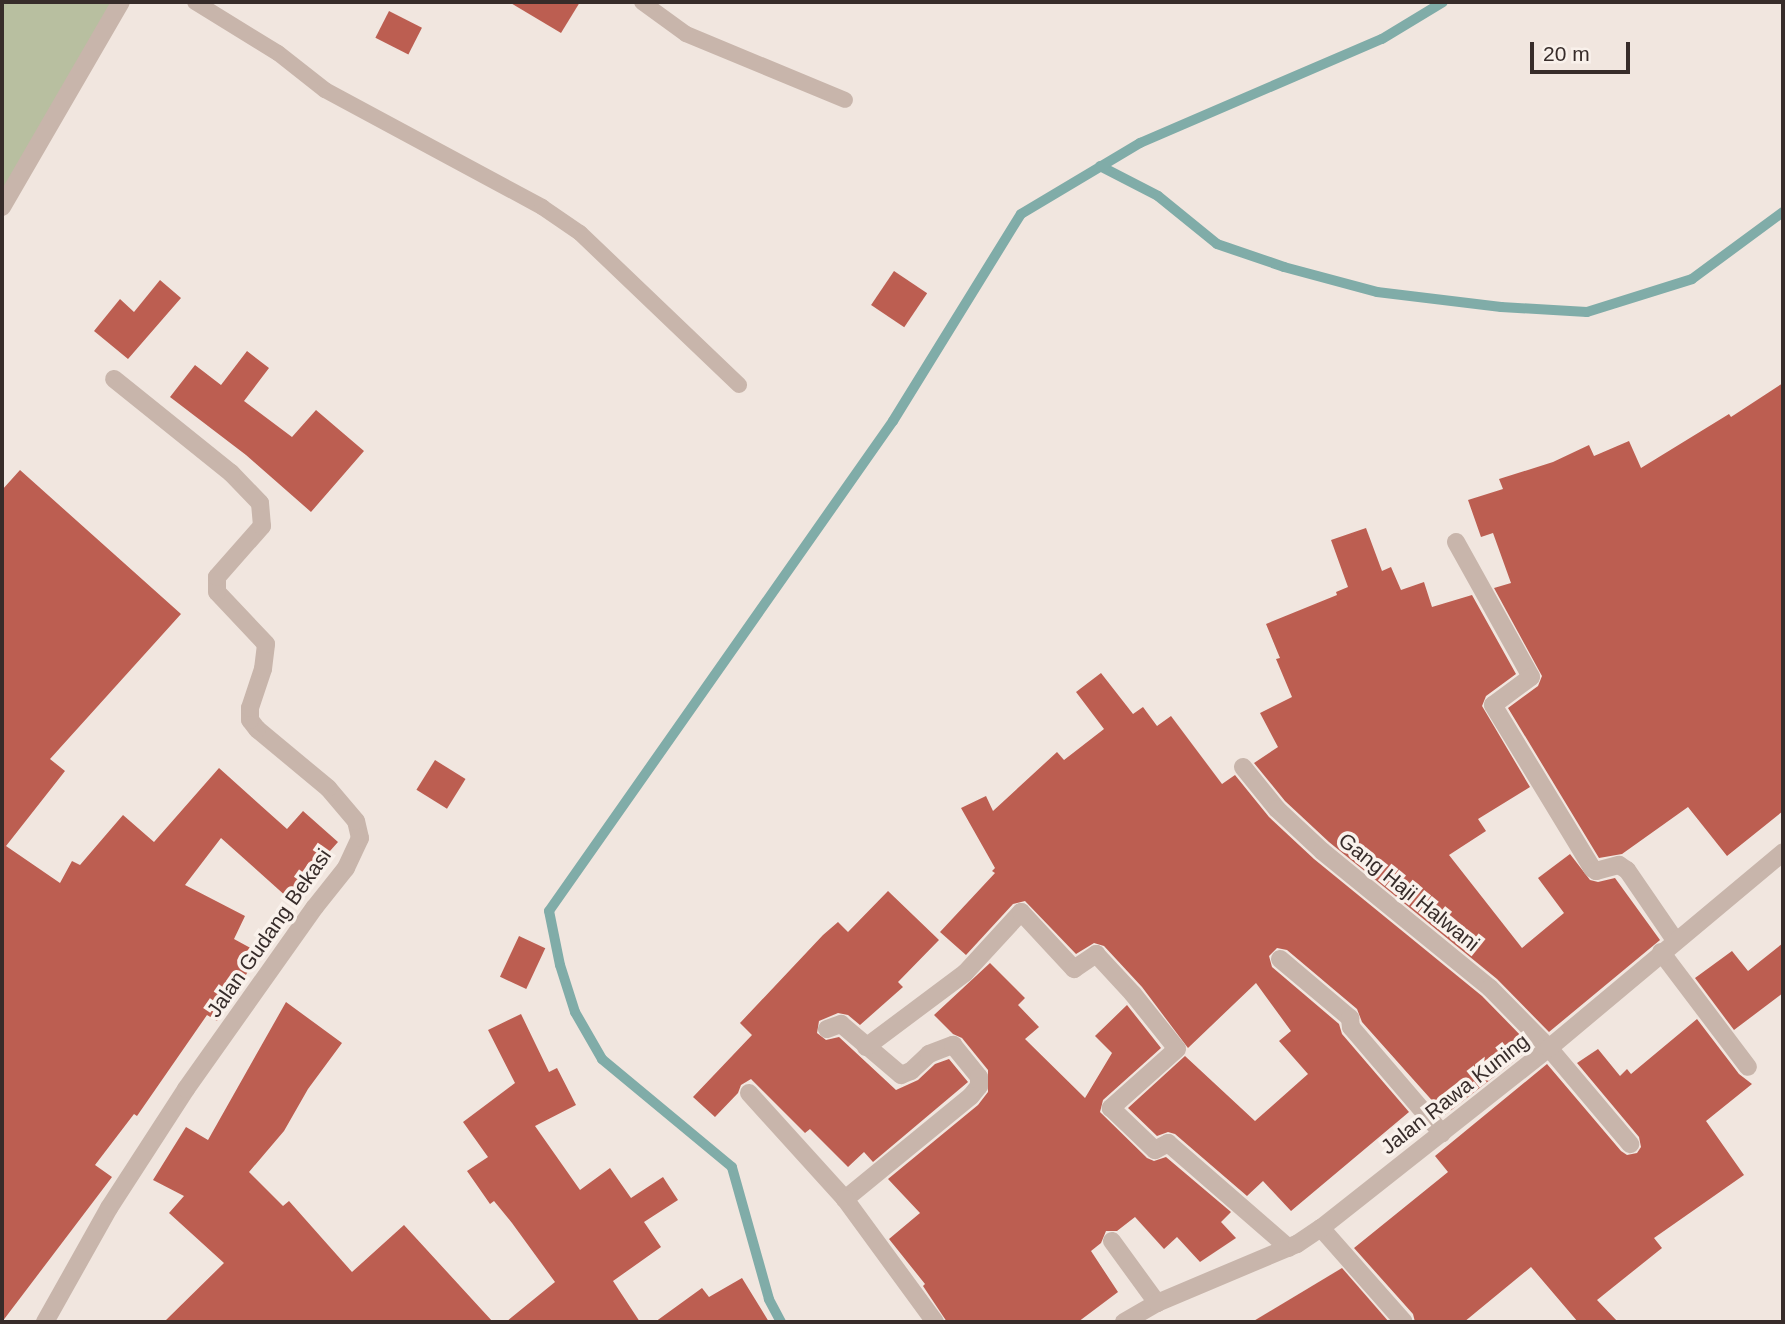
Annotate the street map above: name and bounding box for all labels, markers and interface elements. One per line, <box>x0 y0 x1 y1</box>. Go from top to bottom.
scale bar <box>1533 28 1633 72</box>
text: 20 m <box>1543 42 1590 65</box>
street label: Gang Haji Halwani <box>1333 827 1485 957</box>
street label: Jalan Gudang Bekasi <box>201 844 337 1022</box>
street label: Jalan Rawa Kuning <box>1376 1028 1534 1160</box>

